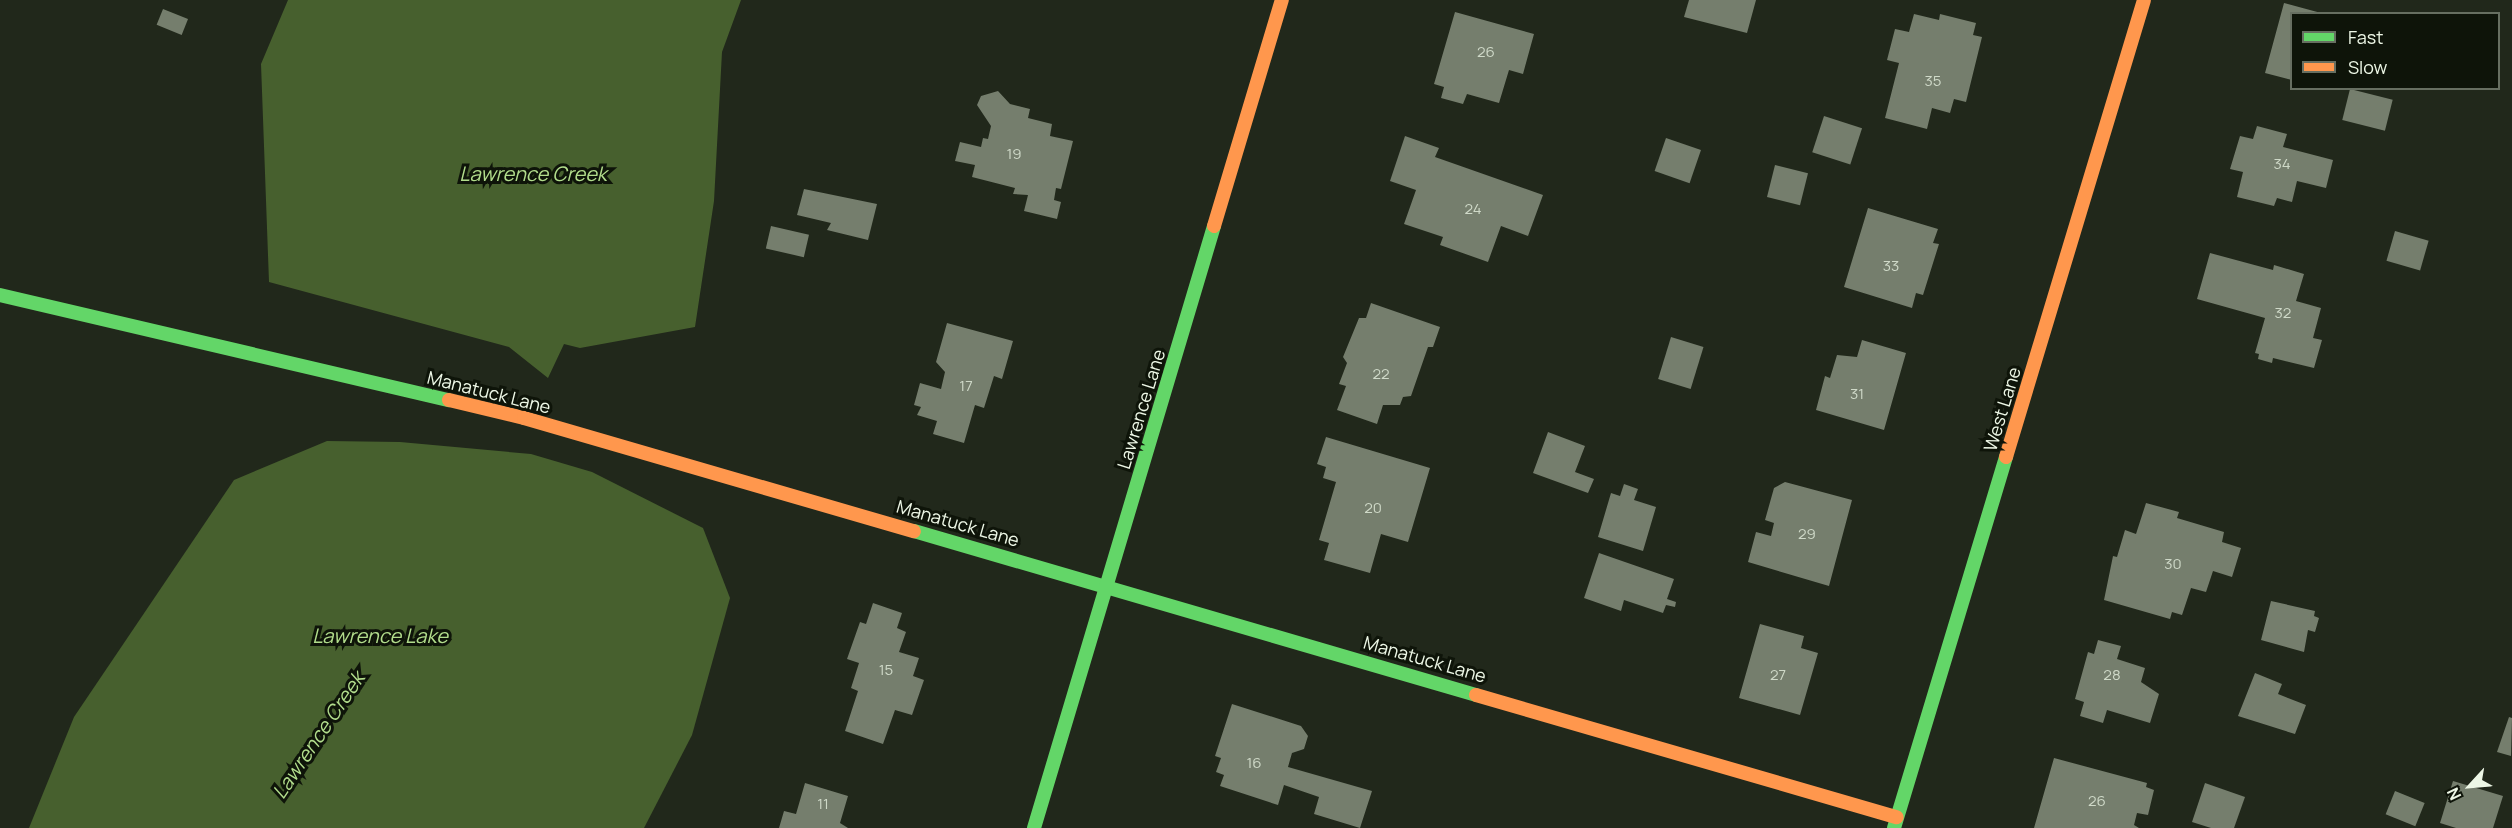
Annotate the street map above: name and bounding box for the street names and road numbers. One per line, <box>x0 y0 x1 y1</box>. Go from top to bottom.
street label: Lawrence Lane <box>1113 347 1169 471</box>
street label: West Lane <box>1979 364 2025 454</box>
street label: Manatuck Lane <box>425 366 553 418</box>
street label: Manatuck Lane <box>894 495 1022 551</box>
street label: Manatuck Lane <box>1361 631 1489 687</box>

